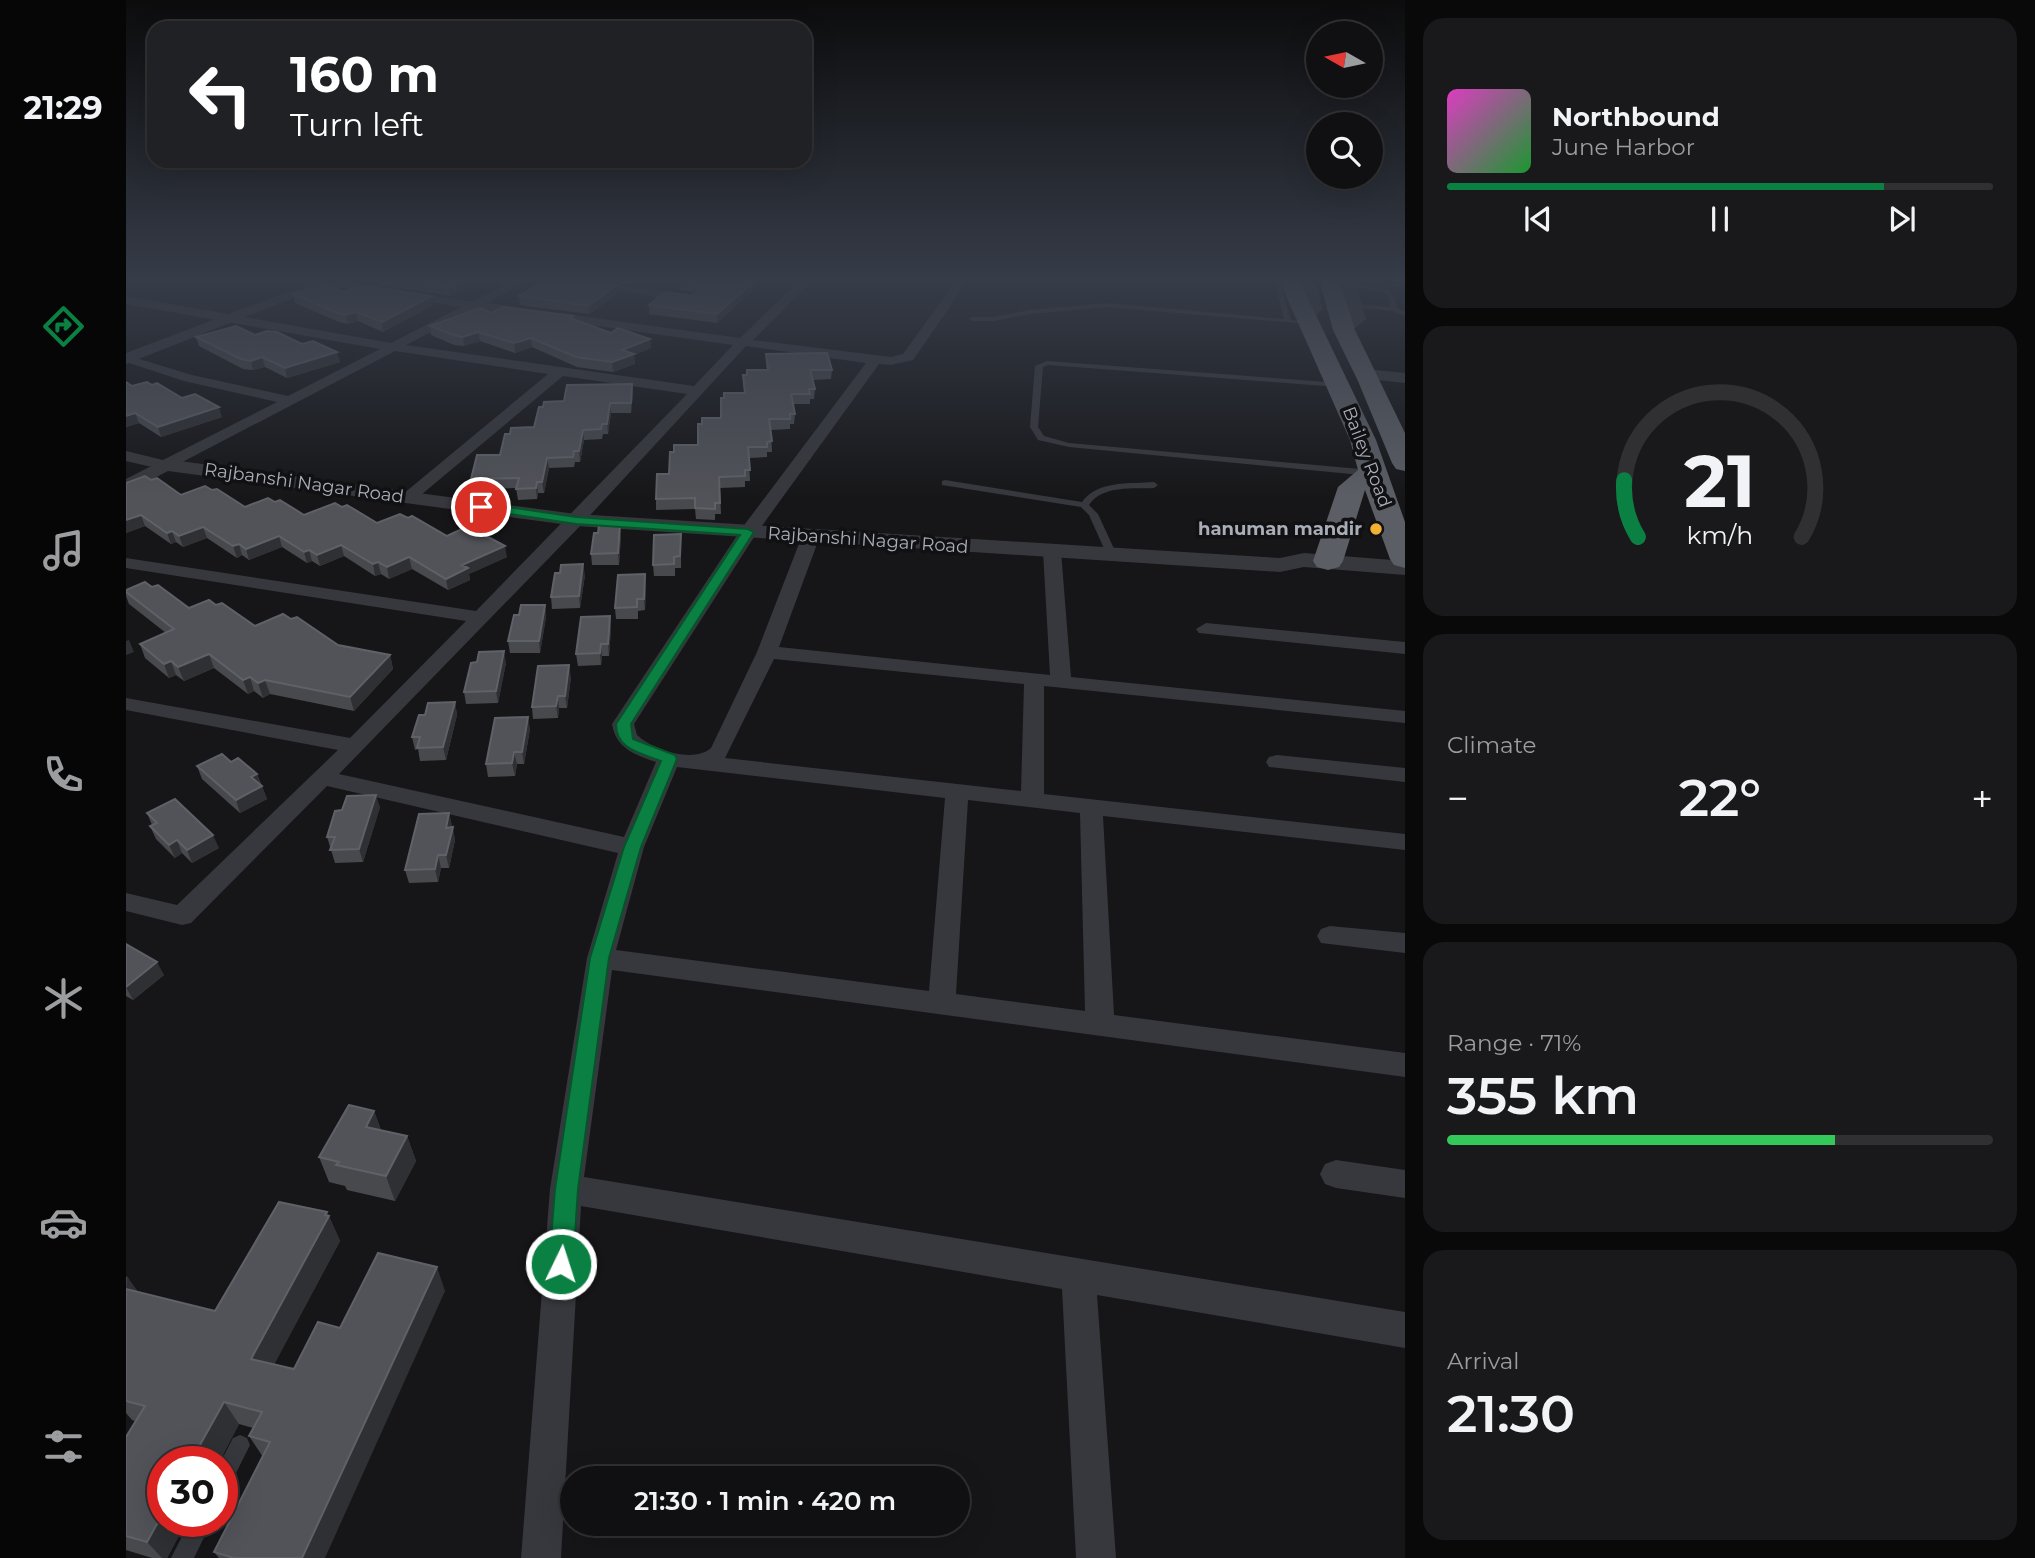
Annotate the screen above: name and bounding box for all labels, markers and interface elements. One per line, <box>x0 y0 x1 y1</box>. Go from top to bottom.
north arrow <box>1306 21 1382 98</box>
map controls <box>1306 21 1383 189</box>
text: 160 m <box>290 45 439 104</box>
icon: left <box>175 49 266 140</box>
text: 21:29 <box>23 88 103 127</box>
text: Northbound <box>1552 101 1720 133</box>
text: Turn left <box>290 105 424 144</box>
button: search <box>1306 112 1383 189</box>
text: June Harbor <box>1552 133 1695 161</box>
icon: previous <box>1519 200 1557 238</box>
icon: pause <box>1701 200 1739 238</box>
icon: next <box>1883 200 1921 238</box>
icon: directions <box>39 302 88 351</box>
street label: Bailey Road <box>1338 403 1396 511</box>
text: 21 <box>1684 437 1756 525</box>
street label: Rajbanshi Nagar Road <box>203 458 405 508</box>
pin <box>451 477 511 537</box>
icon: arrive <box>462 488 500 526</box>
place label: hanuman mandir <box>1198 518 1362 540</box>
text: km/h <box>1687 520 1753 550</box>
marker: hanuman mandir <box>1368 521 1384 537</box>
street label: Rajbanshi Nagar Road <box>767 522 969 558</box>
icon: music <box>39 526 88 575</box>
text: Climate <box>1447 731 1536 759</box>
icon: phone <box>39 750 88 799</box>
text: 22° <box>1679 766 1761 829</box>
text: − <box>1447 775 1469 822</box>
text: + <box>1971 775 1993 822</box>
icon: climate <box>39 974 88 1023</box>
text: Range · 71% <box>1447 1029 1581 1057</box>
text: 355 km <box>1447 1064 1639 1127</box>
icon: car <box>39 1198 88 1247</box>
position arrow <box>524 1227 598 1301</box>
text: Arrival <box>1447 1347 1520 1375</box>
text: 21:30 <box>1447 1382 1575 1445</box>
icon: filters <box>39 1422 88 1471</box>
speed limit sign: 30 <box>147 1446 238 1537</box>
text: 21:30 · 1 min · 420 m <box>634 1485 896 1517</box>

